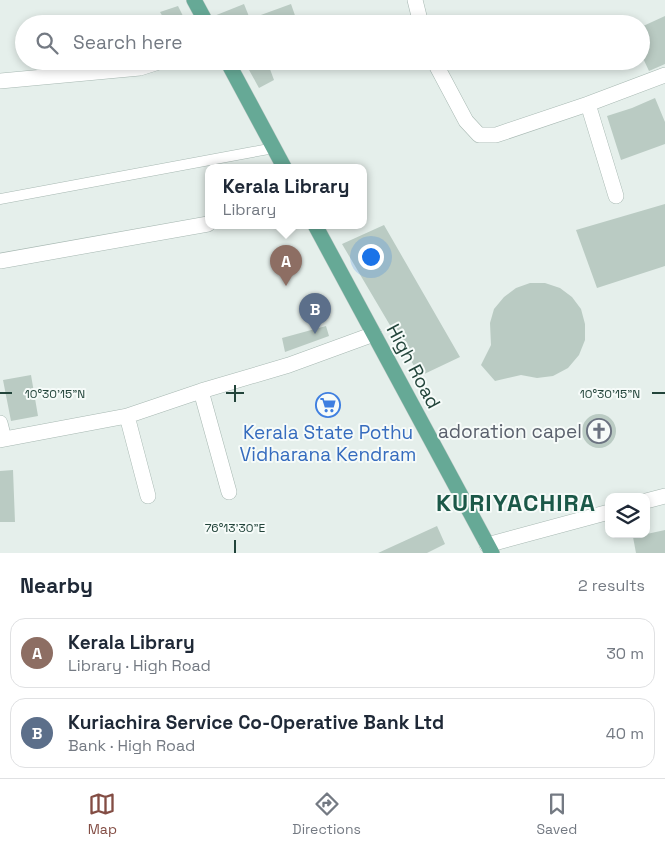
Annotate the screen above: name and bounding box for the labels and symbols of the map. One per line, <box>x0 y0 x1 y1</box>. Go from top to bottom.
your location <box>358 244 384 270</box>
pin: A <box>270 245 302 286</box>
pin: B <box>299 293 331 334</box>
street label: High Road <box>381 320 446 413</box>
text: 10°30'15"N <box>25 386 85 402</box>
text: 10°30'15"N <box>580 386 640 402</box>
supermarket icon: Kerala State Pothu Vidharana Kendram <box>315 392 341 418</box>
church icon: adoration capel <box>586 418 612 444</box>
place label: adoration capel <box>438 419 582 444</box>
place label: Kerala State Pothu Vidharana Kendram <box>240 420 416 467</box>
district label: KURIYACHIRA <box>436 487 596 518</box>
text: 76°13'30"E <box>205 520 266 536</box>

